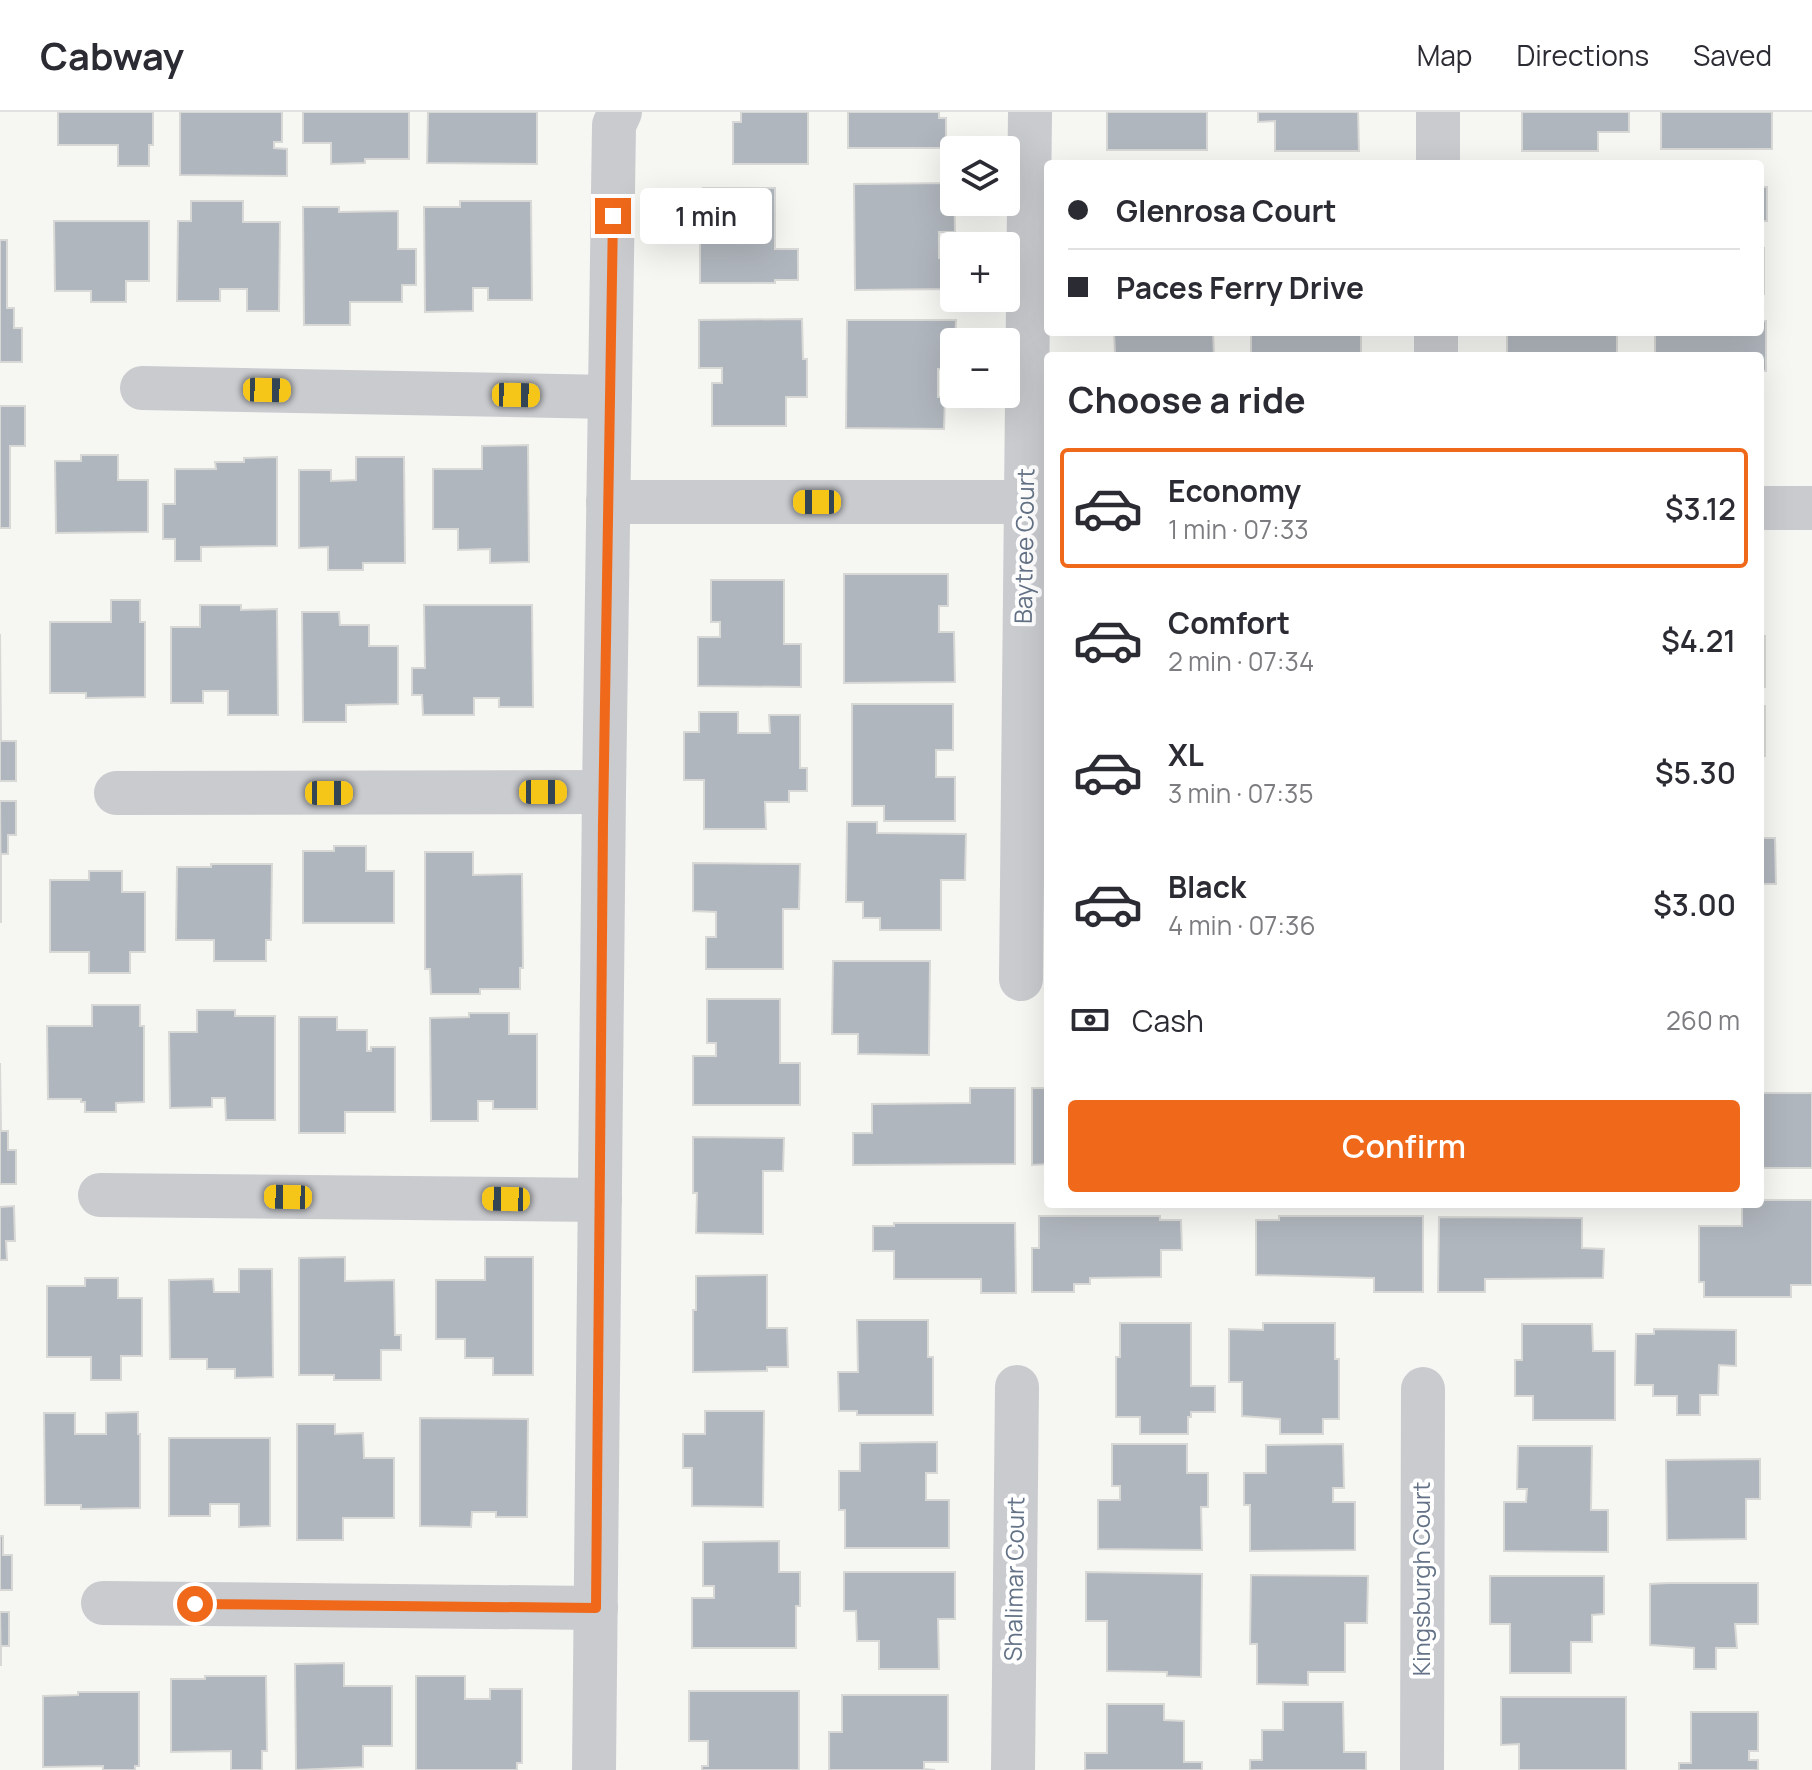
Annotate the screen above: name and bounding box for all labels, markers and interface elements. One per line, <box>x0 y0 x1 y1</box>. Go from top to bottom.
text: Cabway <box>40 29 184 81</box>
text: Map <box>1417 36 1472 74</box>
text: Directions <box>1516 36 1649 74</box>
text: Saved <box>1693 36 1772 74</box>
map controls <box>940 136 1020 408</box>
button: layers <box>940 136 1020 216</box>
callout: 1 min <box>641 188 773 244</box>
text: Glenrosa Court <box>1116 190 1337 231</box>
route end <box>595 198 631 234</box>
text: 1 min <box>675 198 737 234</box>
button: + <box>940 232 1020 312</box>
text: Paces Ferry Drive <box>1116 267 1364 308</box>
button: − <box>940 328 1020 408</box>
text: Choose a ride <box>1068 375 1306 424</box>
car <box>243 378 291 402</box>
car <box>492 383 540 407</box>
street label: Baytree Court <box>1006 468 1041 624</box>
text: Economy <box>1168 470 1301 511</box>
icon: car <box>1072 472 1144 544</box>
text: $3.12 <box>1665 488 1736 529</box>
car <box>793 490 841 514</box>
text: 1 min · 07:33 <box>1168 511 1309 547</box>
text: Comfort <box>1168 602 1290 643</box>
icon: car <box>1072 604 1144 676</box>
text: $4.21 <box>1661 620 1736 661</box>
text: 2 min · 07:34 <box>1168 643 1314 679</box>
text: XL <box>1168 734 1204 775</box>
icon: car <box>1072 736 1144 808</box>
text: $5.30 <box>1655 752 1736 793</box>
text: 3 min · 07:35 <box>1168 775 1314 811</box>
car <box>519 780 567 804</box>
car <box>305 781 353 805</box>
text: Black <box>1168 866 1246 907</box>
icon: car <box>1072 868 1144 940</box>
text: $3.00 <box>1653 884 1736 925</box>
text: 4 min · 07:36 <box>1168 907 1316 943</box>
icon: cash <box>1068 998 1112 1042</box>
text: Cash <box>1132 1000 1204 1041</box>
text: 260 m <box>1666 1002 1740 1038</box>
button: Confirm <box>1068 1100 1740 1192</box>
car <box>264 1185 312 1209</box>
car <box>482 1187 530 1211</box>
street label: Kingsburgh Court <box>1404 1482 1437 1676</box>
street label: Shalimar Court <box>996 1496 1031 1662</box>
route start <box>177 1586 213 1622</box>

